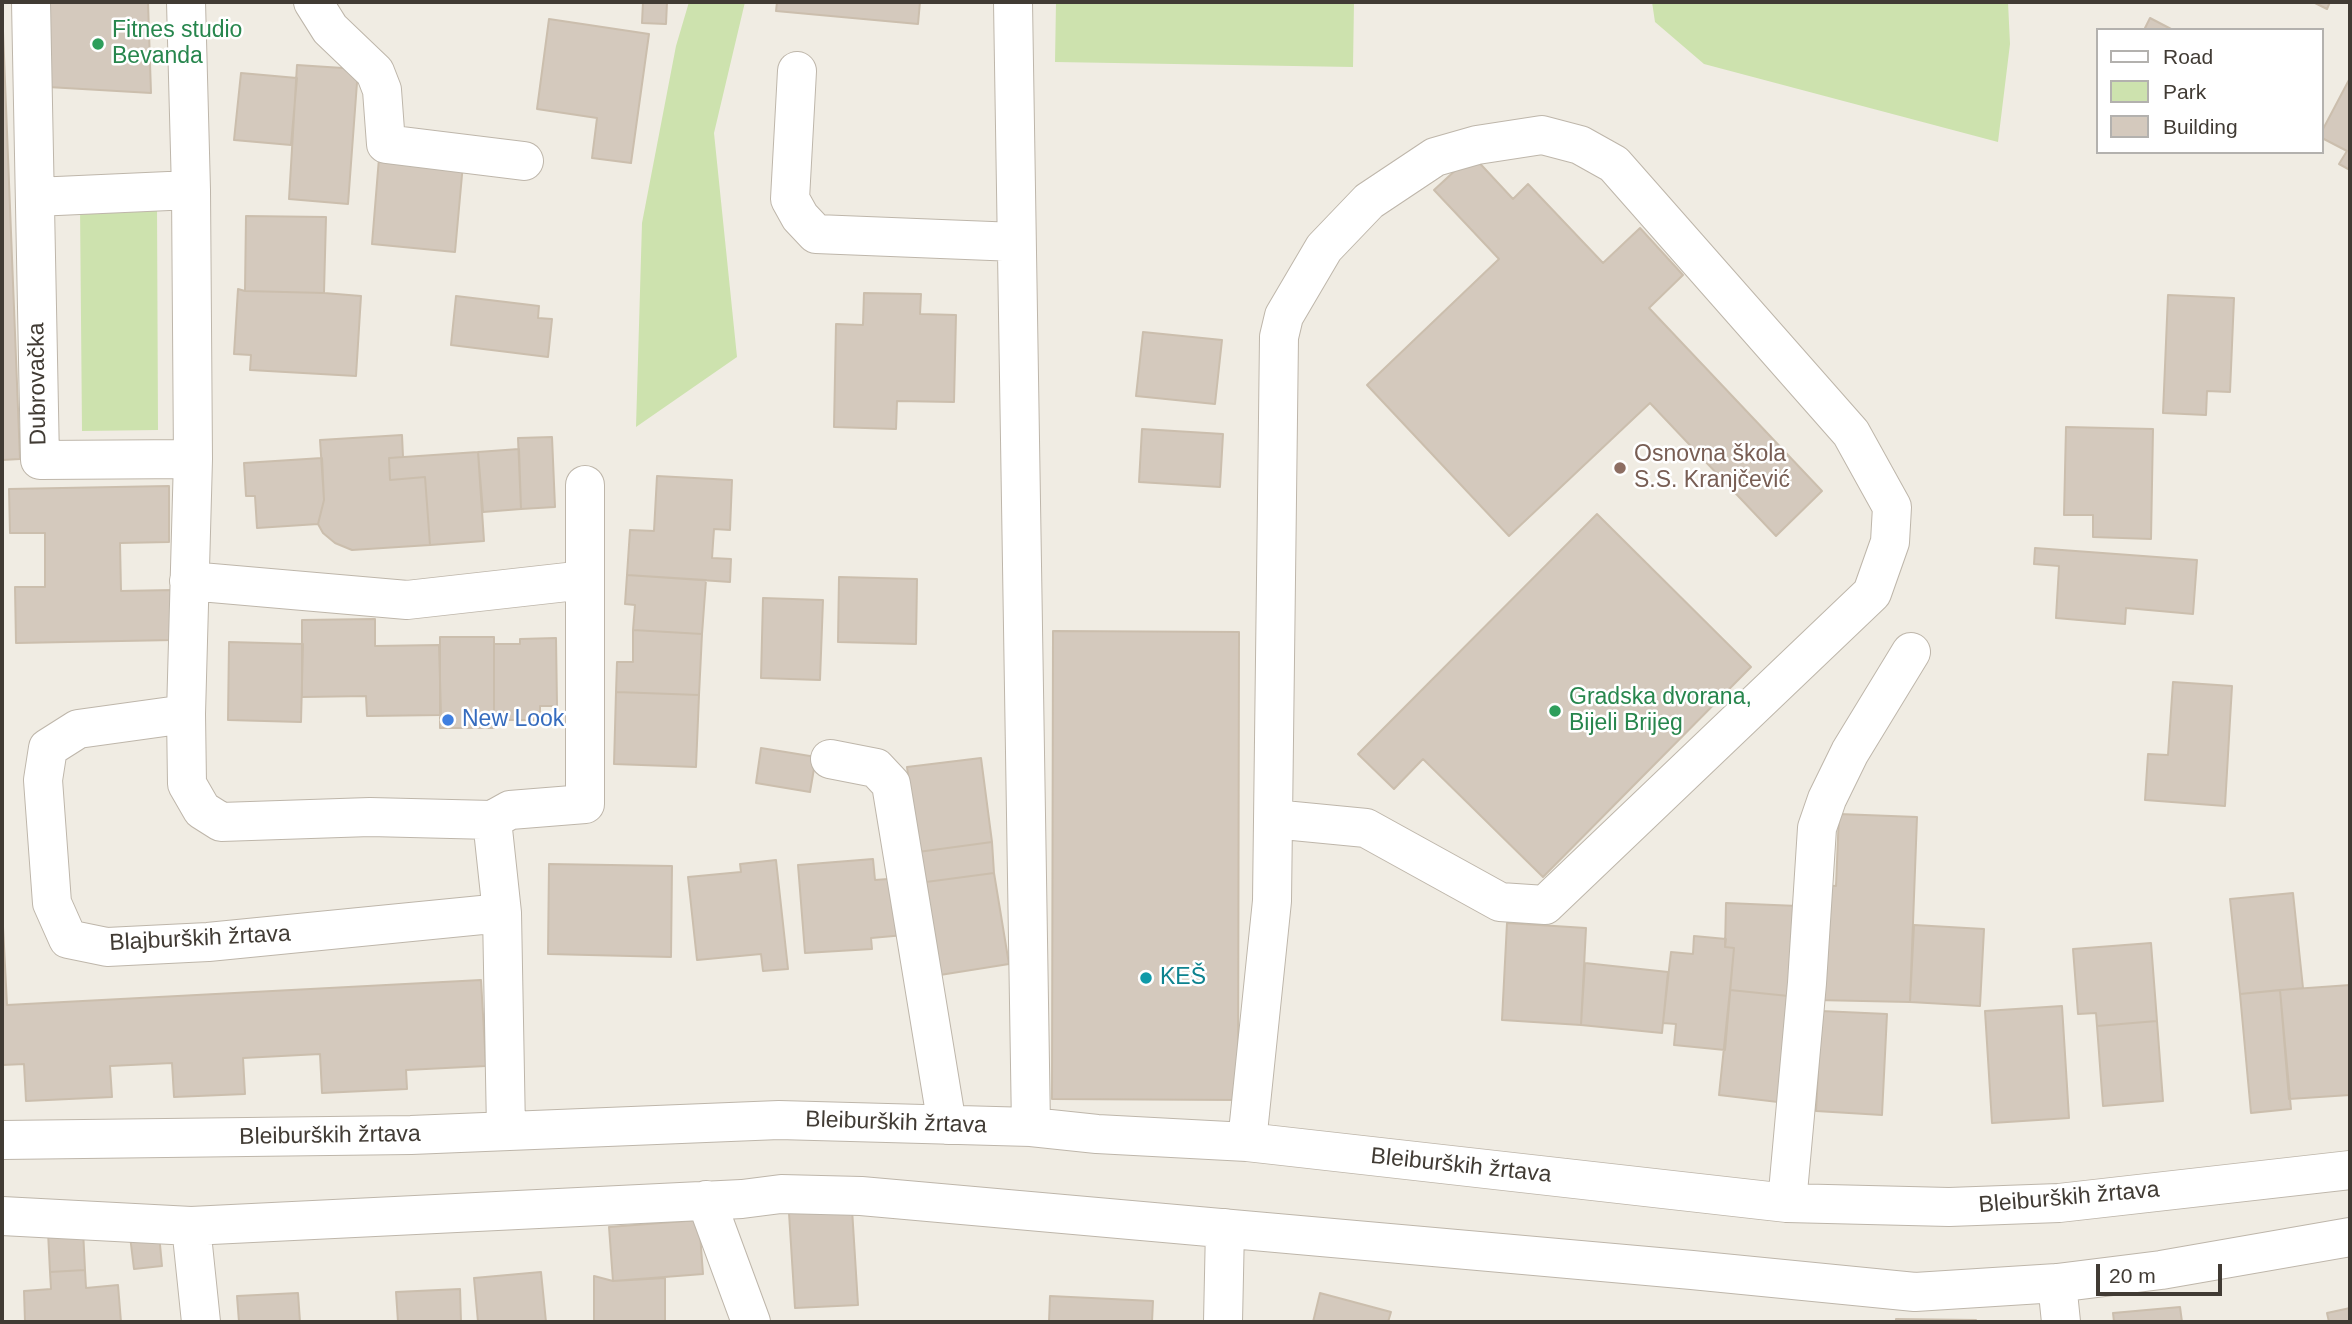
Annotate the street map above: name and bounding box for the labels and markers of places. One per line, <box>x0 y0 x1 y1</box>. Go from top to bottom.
place label: Fitnes studio Bevanda <box>112 17 242 71</box>
marker: Fitnes studio Bevanda <box>90 36 106 52</box>
place label: Osnovna škola S.S. Kranjčević <box>1634 441 1790 495</box>
marker: Osnovna škola S.S. Kranjčević <box>1612 460 1628 476</box>
place label: Gradska dvorana, Bijeli Brijeg <box>1569 684 1752 738</box>
marker: Gradska dvorana, Bijeli Brijeg <box>1547 703 1563 719</box>
place label: New Look <box>462 706 564 734</box>
marker: New Look <box>440 712 456 728</box>
place label: KEŠ <box>1160 964 1206 992</box>
marker: KEŠ <box>1138 970 1154 986</box>

